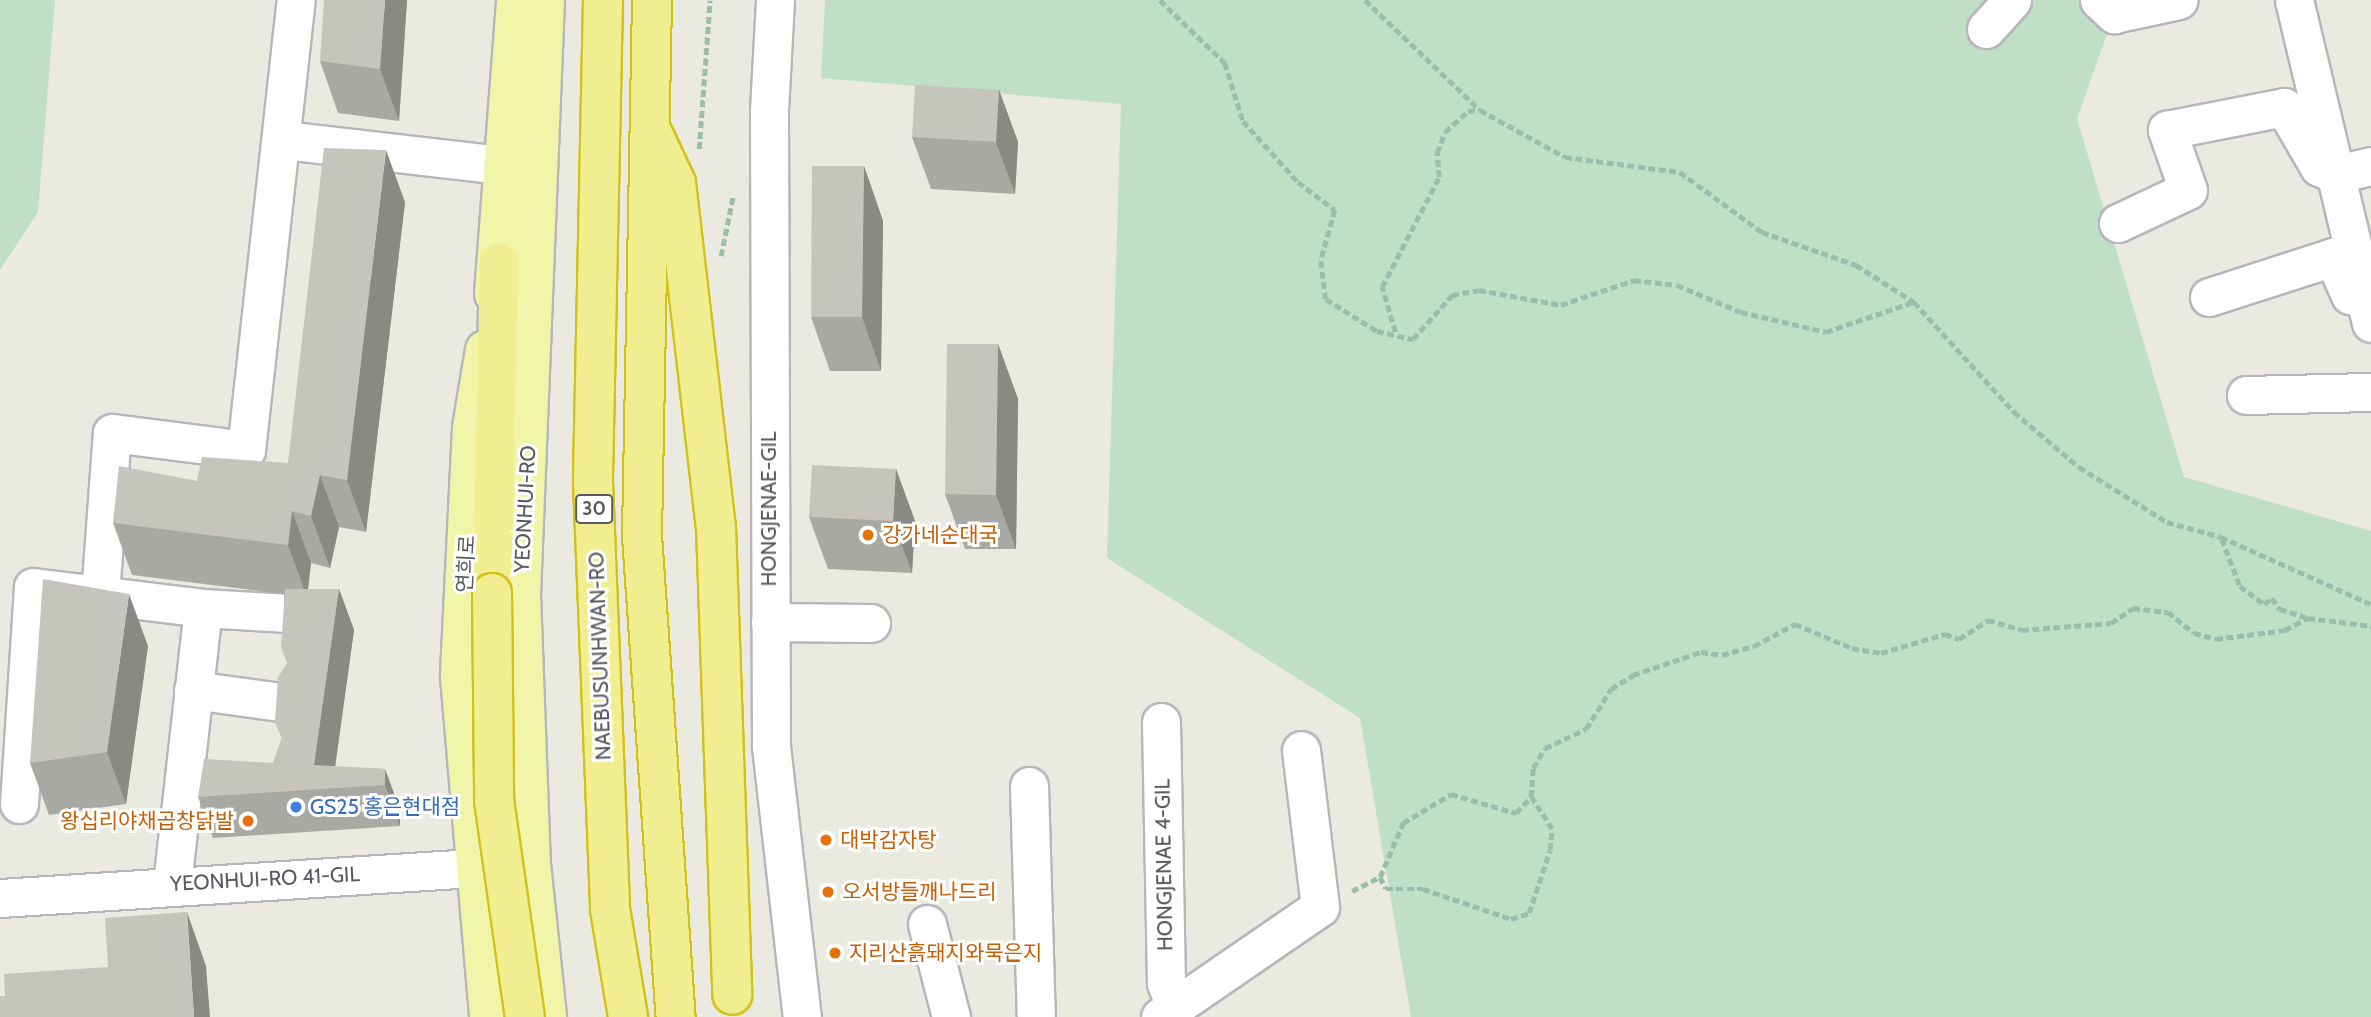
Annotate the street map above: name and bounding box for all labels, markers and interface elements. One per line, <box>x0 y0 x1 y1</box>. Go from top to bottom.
street label: HONGJENAE-GIL <box>756 432 782 586</box>
street label: YEONHUI-RO <box>509 445 541 573</box>
road number: 30 <box>575 494 613 524</box>
place label: 강가네순대국 <box>882 522 998 548</box>
marker: 강가네순대국 <box>860 527 876 543</box>
street label: 연희로 <box>452 534 480 594</box>
street label: NAEBUSUNHWAN-RO <box>584 551 616 761</box>
street label: HONGJENAE 4-GIL <box>1150 779 1178 951</box>
place label: GS25 홍은현대점 <box>310 794 460 820</box>
marker: GS25 홍은현대점 <box>288 799 304 815</box>
place label: 왕십리야채곱창닭발 <box>60 808 234 834</box>
marker: 왕십리야채곱창닭발 <box>240 813 256 829</box>
place label: 대박감자탕 <box>840 827 937 853</box>
marker: 대박감자탕 <box>818 832 834 848</box>
street label: YEONHUI-RO 41-GIL <box>169 861 361 897</box>
place label: 오서방들깨나드리 <box>842 879 997 905</box>
marker: 오서방들깨나드리 <box>820 884 836 900</box>
place label: 지리산흙돼지와묵은지 <box>849 940 1042 966</box>
marker: 지리산흙돼지와묵은지 <box>827 945 843 961</box>

